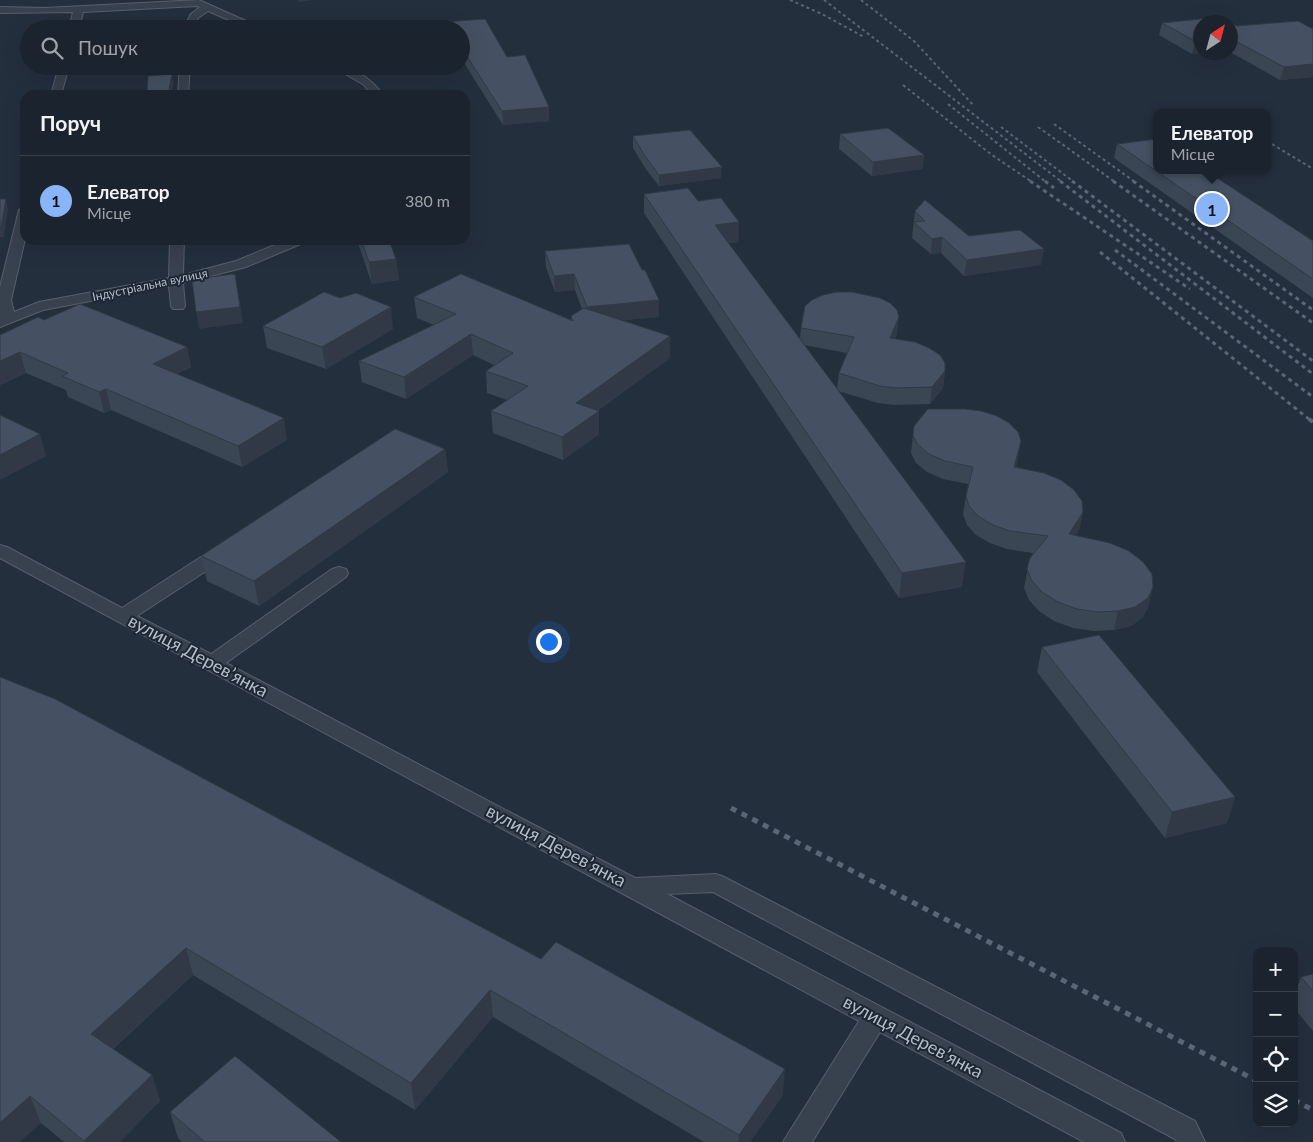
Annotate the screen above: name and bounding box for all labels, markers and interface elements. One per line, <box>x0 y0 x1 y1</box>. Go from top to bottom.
north arrow <box>1193 15 1238 60</box>
search box <box>20 20 470 75</box>
icon: search <box>38 34 66 62</box>
text: Пошук <box>78 36 138 59</box>
popup <box>1153 109 1271 174</box>
text: Поруч <box>40 110 101 135</box>
text: Елеватор <box>1171 121 1253 144</box>
text: Місце <box>1171 144 1215 163</box>
text: Елеватор <box>87 180 170 203</box>
pin: 1 <box>1196 190 1228 228</box>
text: 1 <box>51 191 61 210</box>
text: 380 m <box>405 191 450 210</box>
text: Місце <box>87 203 131 222</box>
street label: Індустріальна вулиця <box>91 265 209 304</box>
street label: вулиця Деревʼянка <box>125 609 272 701</box>
your location <box>536 629 562 655</box>
street label: вулиця Деревʼянка <box>483 799 630 891</box>
map controls <box>1253 947 1298 1127</box>
button: + <box>1253 947 1298 992</box>
street label: вулиця Деревʼянка <box>840 990 987 1082</box>
button: − <box>1253 992 1298 1037</box>
button: locate <box>1253 1037 1298 1082</box>
button: layers <box>1253 1082 1298 1127</box>

